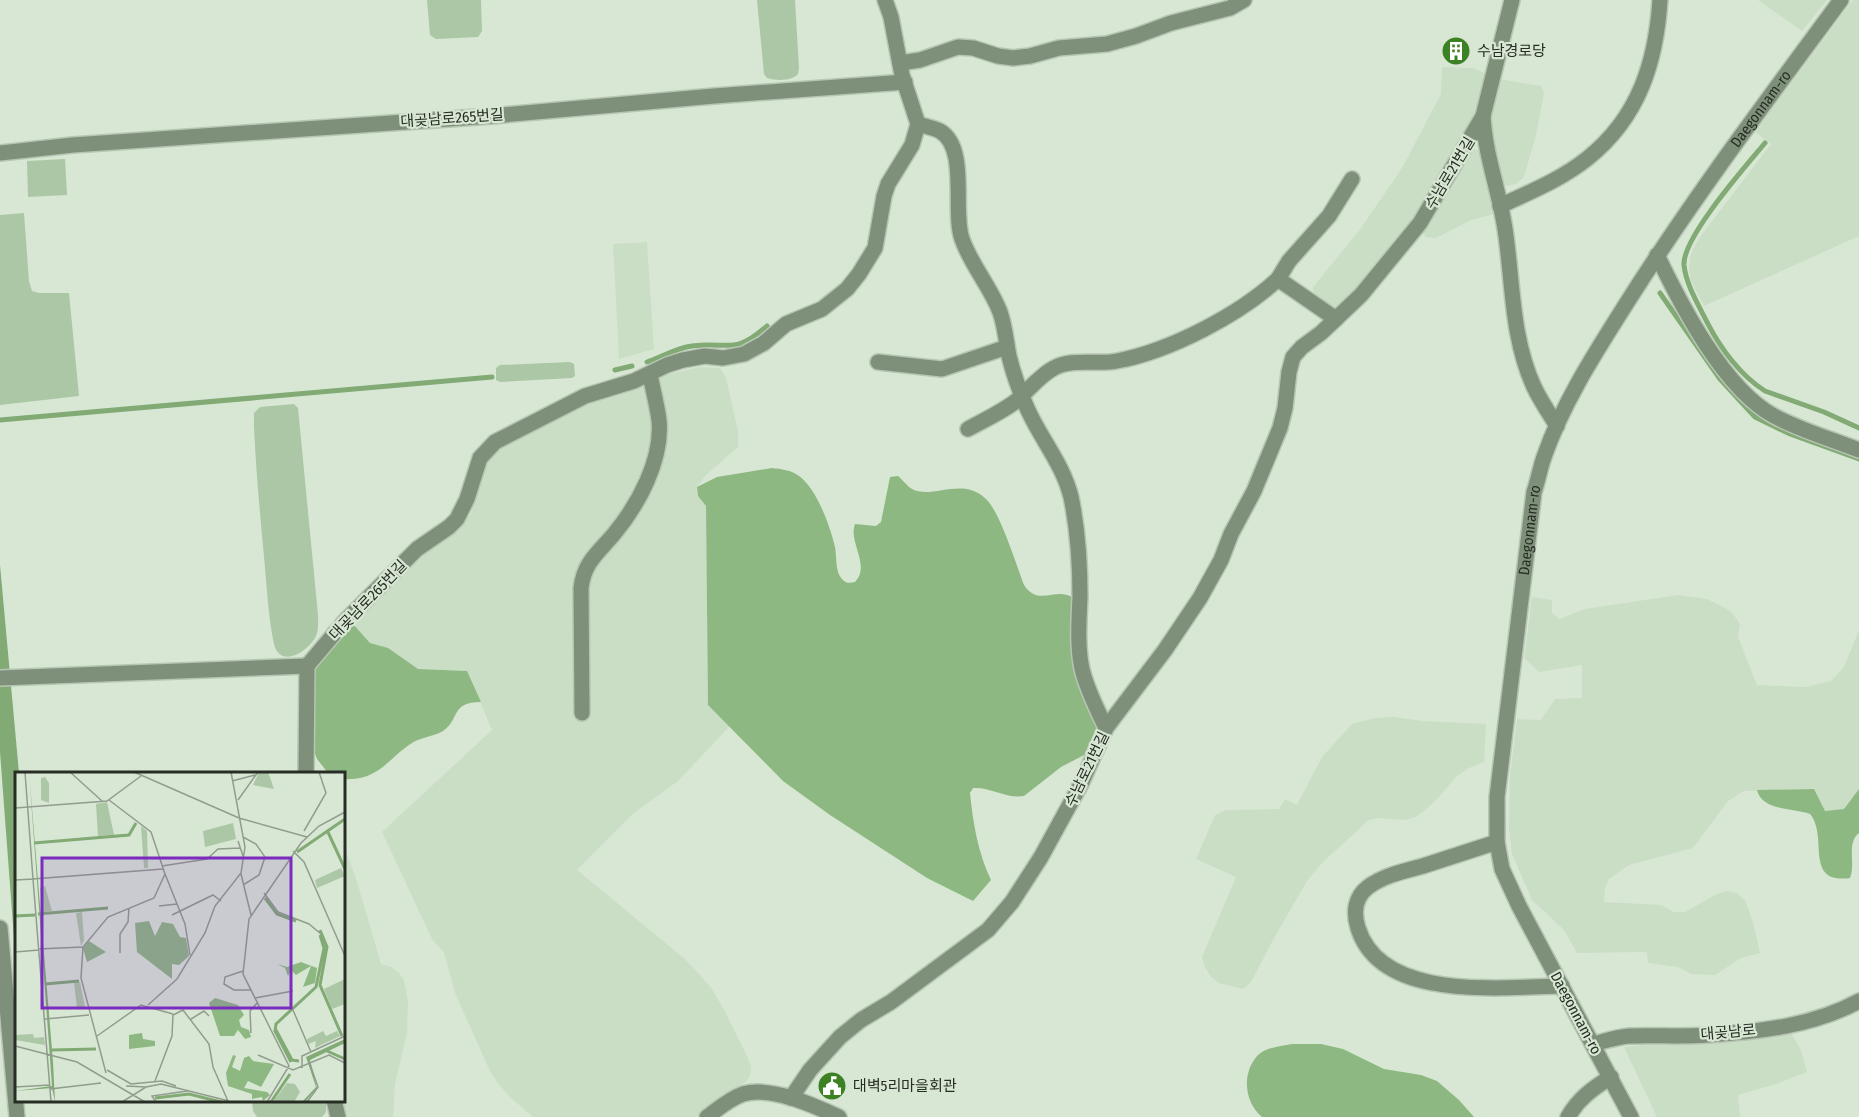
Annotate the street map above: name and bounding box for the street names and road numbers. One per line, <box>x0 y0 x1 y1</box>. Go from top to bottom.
street label: Daegonnam-ro <box>1727 67 1795 151</box>
street label: 대곶남로265번길 <box>400 105 504 131</box>
street label: 수남로21번길 <box>1421 134 1479 212</box>
street label: Daegonnam-ro <box>1515 482 1545 576</box>
street label: 대곶남로265번길 <box>326 556 410 644</box>
street label: 수남로21번길 <box>1061 729 1113 809</box>
street label: Daegonnam-ro <box>1547 969 1605 1057</box>
street label: 대곶남로 <box>1700 1021 1756 1043</box>

